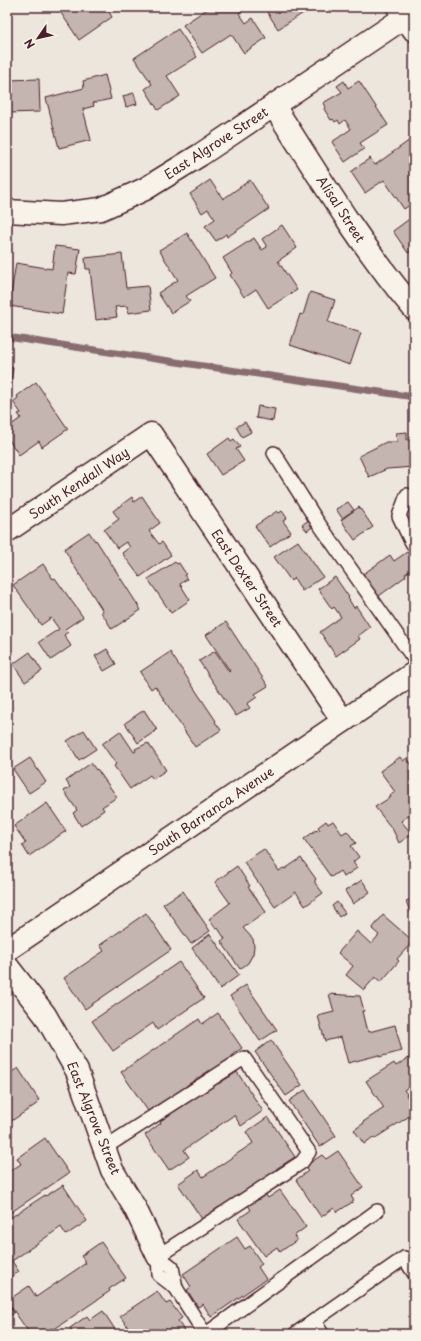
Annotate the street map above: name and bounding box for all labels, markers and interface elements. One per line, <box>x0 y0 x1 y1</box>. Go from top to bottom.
north arrow <box>18 18 58 58</box>
text: N <box>20 35 39 52</box>
street label: East Algrove Street <box>160 102 271 183</box>
street label: Alisal Street <box>313 172 370 246</box>
street label: South Kendall Way <box>25 442 133 523</box>
street label: East Dexter Street <box>207 525 287 631</box>
street label: South Barranca Avenue <box>144 761 277 860</box>
street label: East Algrove Street <box>63 1058 126 1177</box>

